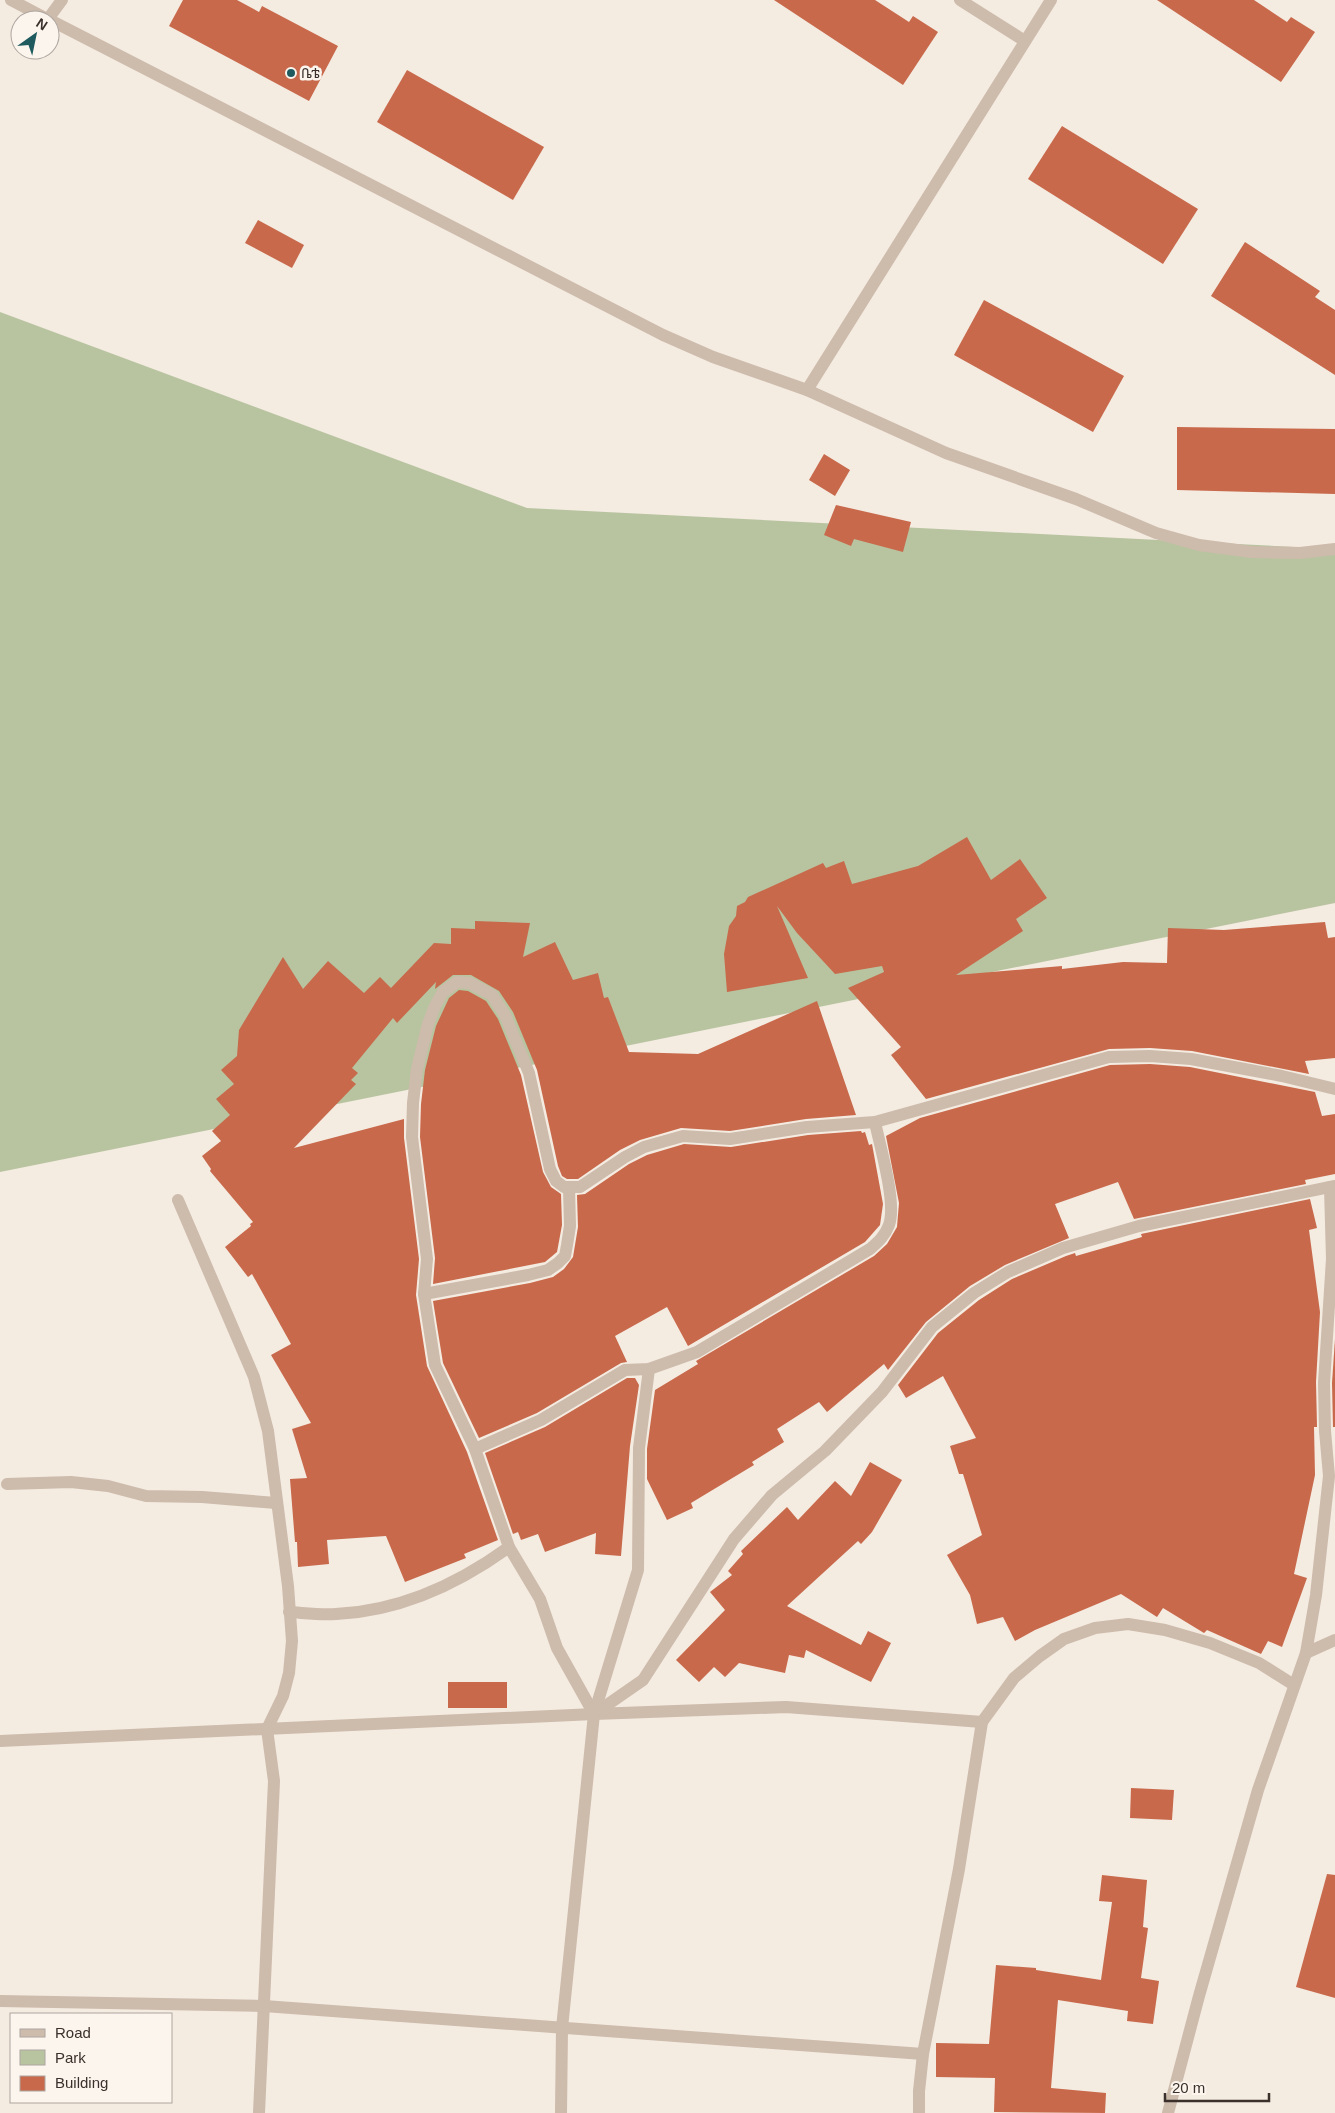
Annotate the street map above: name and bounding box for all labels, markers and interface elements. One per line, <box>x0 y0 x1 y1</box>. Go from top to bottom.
north arrow <box>10 10 60 60</box>
text: N <box>33 15 51 34</box>
place label: ቤቴ <box>301 65 320 81</box>
marker: ቤቴ <box>285 67 297 79</box>
legend <box>10 2013 172 2103</box>
text: Road <box>55 2024 91 2041</box>
text: Park <box>55 2049 86 2066</box>
scale bar <box>1165 2070 1269 2102</box>
text: Building <box>55 2074 108 2091</box>
text: 20 m <box>1172 2079 1205 2096</box>

